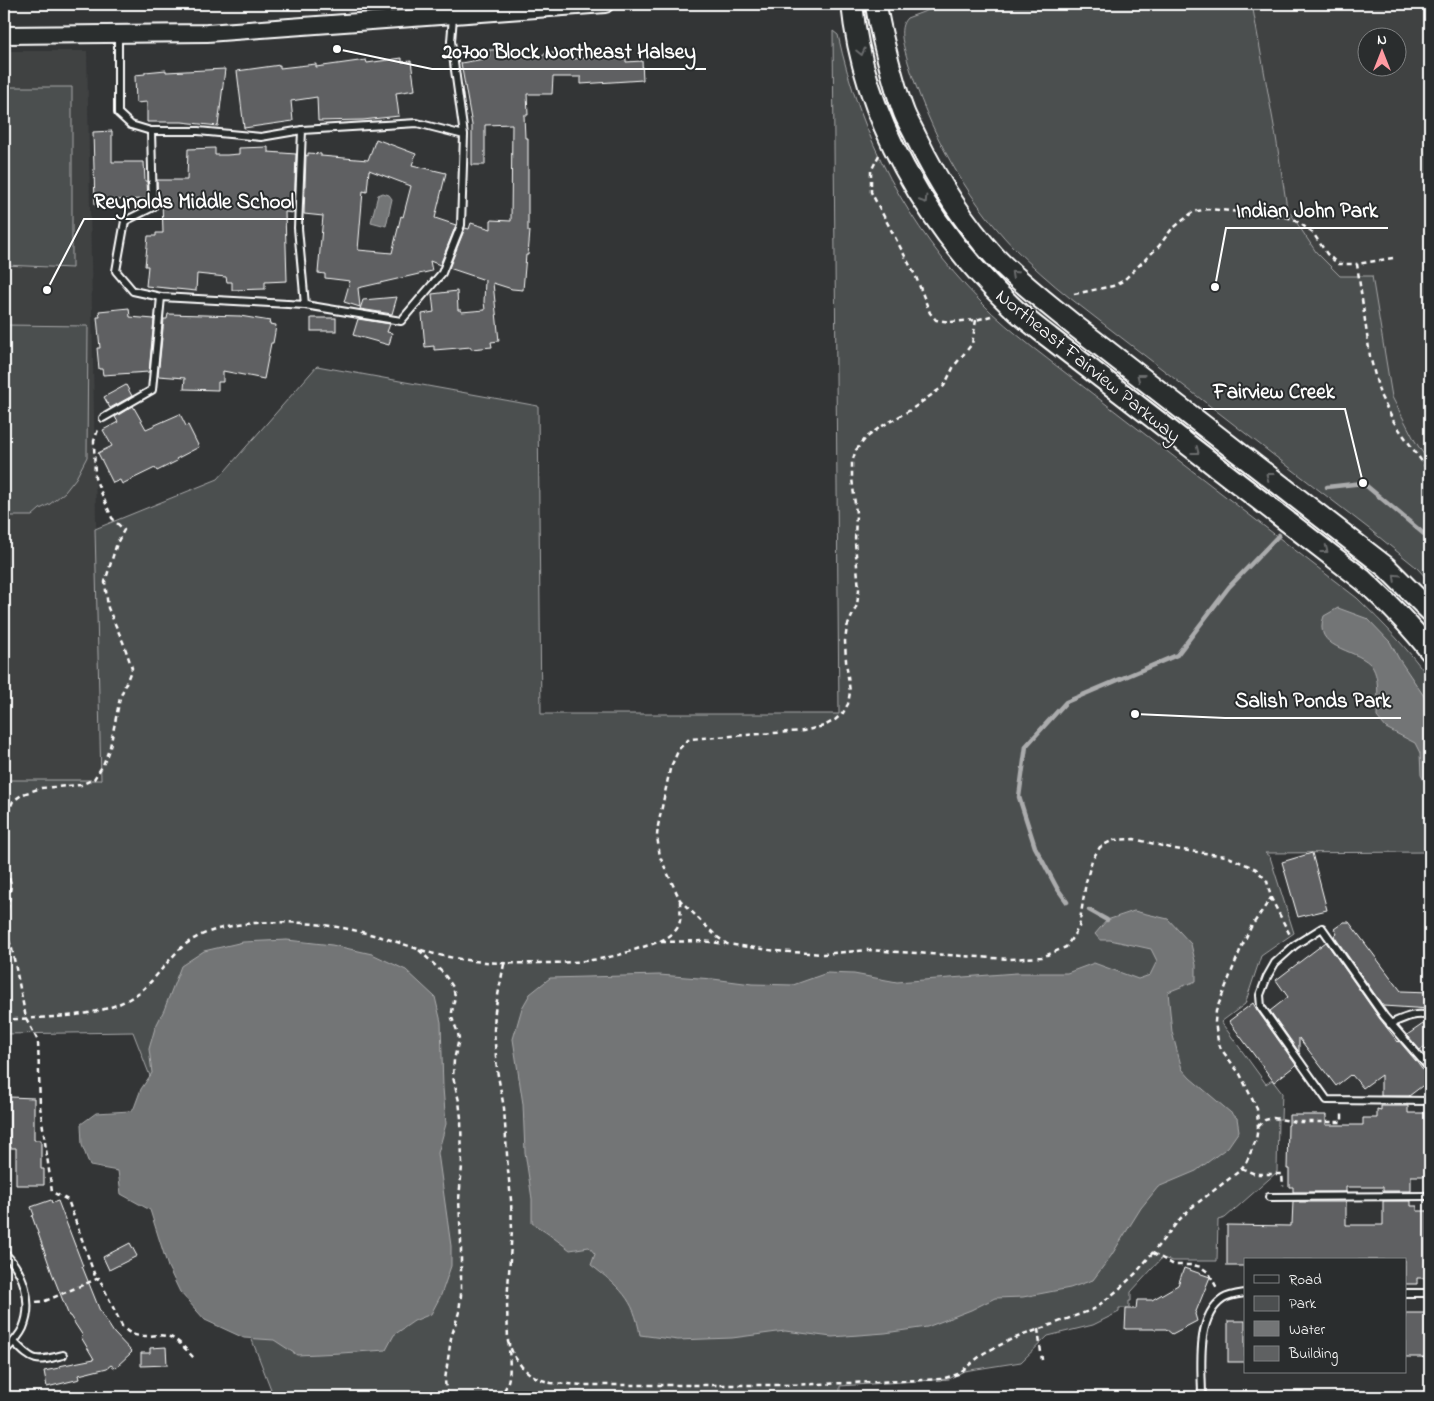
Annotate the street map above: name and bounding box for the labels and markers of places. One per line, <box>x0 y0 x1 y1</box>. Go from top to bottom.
callout: 20700 Block Northeast Halsey <box>432 33 706 69</box>
callout: Reynolds Middle School <box>84 183 304 219</box>
callout: Indian John Park <box>1226 192 1388 228</box>
callout: Fairview Creek <box>1203 373 1345 409</box>
callout: Salish Ponds Park <box>1225 682 1401 718</box>

